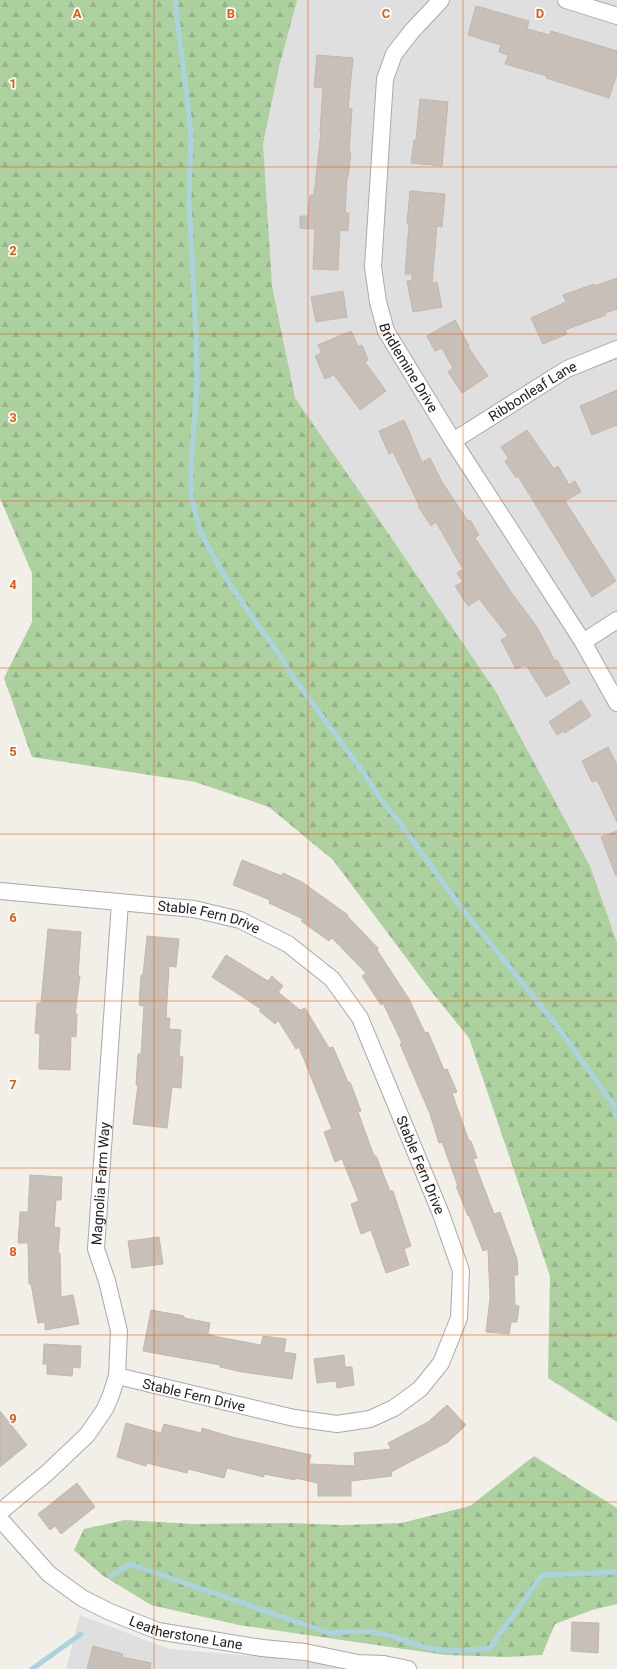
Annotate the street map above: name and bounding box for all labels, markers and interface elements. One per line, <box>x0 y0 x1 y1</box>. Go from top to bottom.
text: A <box>73 6 82 21</box>
text: B <box>227 6 235 21</box>
text: C <box>382 6 391 21</box>
text: D <box>536 6 544 21</box>
text: 1 <box>9 76 17 91</box>
text: 2 <box>9 243 17 258</box>
street label: Bridlemine Drive <box>376 321 442 415</box>
street label: Ribbonleaf Lane <box>486 358 579 424</box>
text: 3 <box>9 410 17 425</box>
text: 4 <box>9 577 17 592</box>
text: 5 <box>9 744 17 759</box>
street label: Stable Fern Drive <box>157 898 263 937</box>
text: 6 <box>9 910 17 925</box>
text: 7 <box>9 1077 17 1092</box>
street label: Stable Fern Drive <box>393 1113 448 1217</box>
street label: Magnolia Farm Way <box>88 1121 113 1246</box>
text: 8 <box>9 1244 17 1259</box>
street label: Stable Fern Drive <box>141 1375 247 1415</box>
text: 9 <box>9 1411 17 1426</box>
street label: Leatherstone Lane <box>127 1612 244 1653</box>

